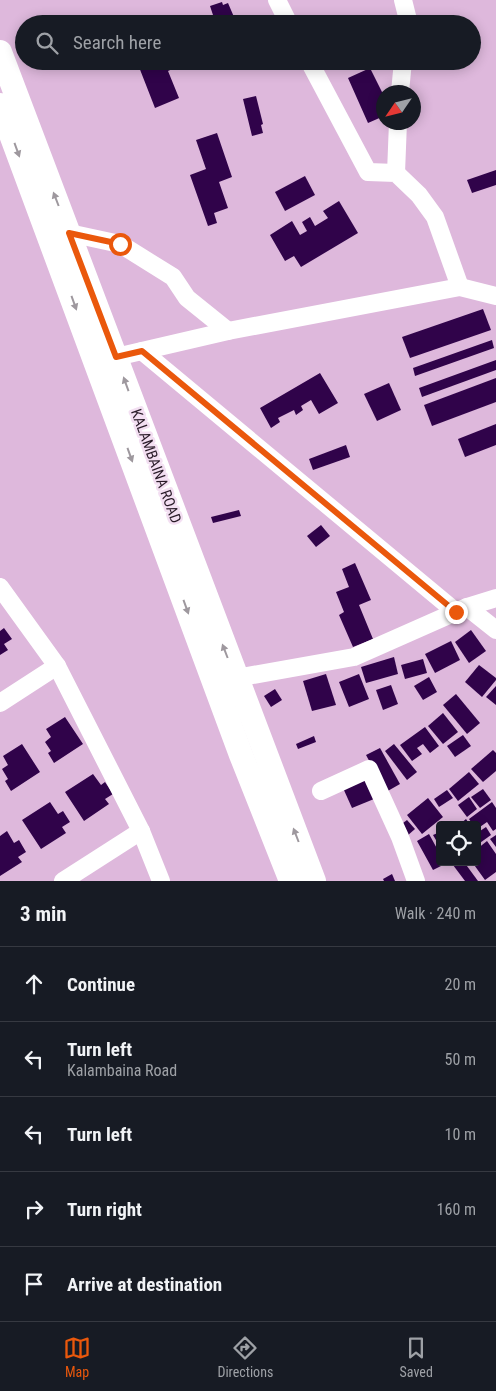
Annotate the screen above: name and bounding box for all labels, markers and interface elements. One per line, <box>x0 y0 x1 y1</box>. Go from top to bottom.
search box <box>15 15 481 70</box>
icon: search <box>33 29 61 57</box>
text: Search here <box>73 31 161 54</box>
north arrow <box>376 85 421 130</box>
one-way arrow <box>13 143 21 158</box>
one-way arrow <box>52 191 60 206</box>
route start <box>109 233 132 256</box>
one-way arrow <box>71 295 78 310</box>
one-way arrow <box>122 376 130 391</box>
street label: KALAMBAINA ROAD <box>127 406 185 526</box>
one-way arrow <box>126 448 134 463</box>
one-way arrow <box>183 600 190 615</box>
route end <box>445 601 468 624</box>
one-way arrow <box>221 643 229 658</box>
map controls <box>436 821 481 866</box>
button: locate <box>436 821 481 866</box>
one-way arrow <box>292 828 299 843</box>
text: 3 min <box>20 902 67 926</box>
text: Walk · 240 m <box>395 904 476 923</box>
icon: ahead <box>20 970 48 998</box>
text: Continue <box>67 973 135 996</box>
text: 20 m <box>444 975 476 994</box>
text: Turn left <box>67 1038 132 1061</box>
icon: left <box>20 1045 48 1073</box>
text: 50 m <box>444 1050 476 1069</box>
text: Kalambaina Road <box>67 1061 177 1080</box>
icon: left <box>20 1120 48 1148</box>
text: Turn left <box>67 1123 132 1146</box>
text: 10 m <box>444 1125 476 1144</box>
icon: right <box>20 1195 48 1223</box>
text: Turn right <box>67 1198 142 1221</box>
text: 160 m <box>437 1200 476 1219</box>
icon: arrive <box>20 1270 48 1298</box>
text: Arrive at destination <box>67 1273 222 1296</box>
tab: Map <box>63 1334 91 1380</box>
tab: Directions <box>217 1334 273 1380</box>
tab: Saved <box>400 1334 433 1380</box>

